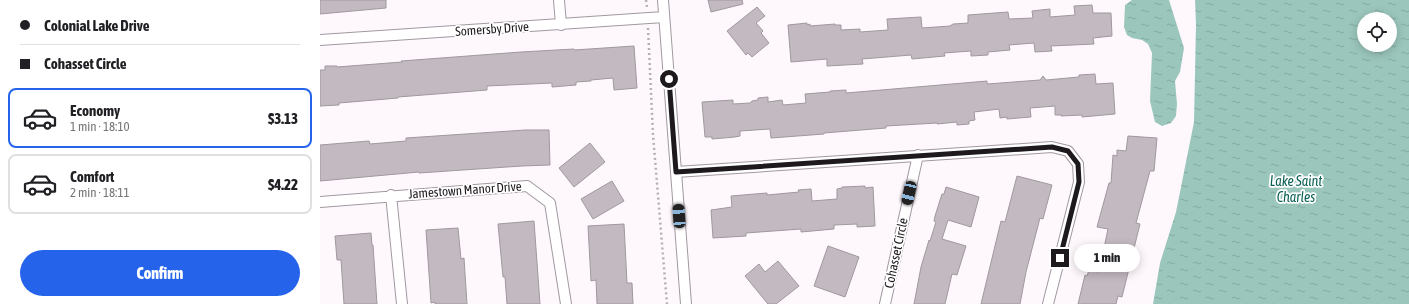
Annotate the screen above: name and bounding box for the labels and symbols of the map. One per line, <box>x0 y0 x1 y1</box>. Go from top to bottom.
street label: Somersby Drive <box>455 19 529 39</box>
route start <box>660 70 678 88</box>
water label: Lake Saint Charles <box>1270 173 1322 205</box>
street label: Jamestown Manor Drive <box>408 179 522 201</box>
car <box>900 180 918 206</box>
car <box>672 204 686 228</box>
street label: Cohasset Circle <box>881 216 911 290</box>
callout: 1 min <box>1074 244 1140 272</box>
route end <box>1051 249 1069 267</box>

